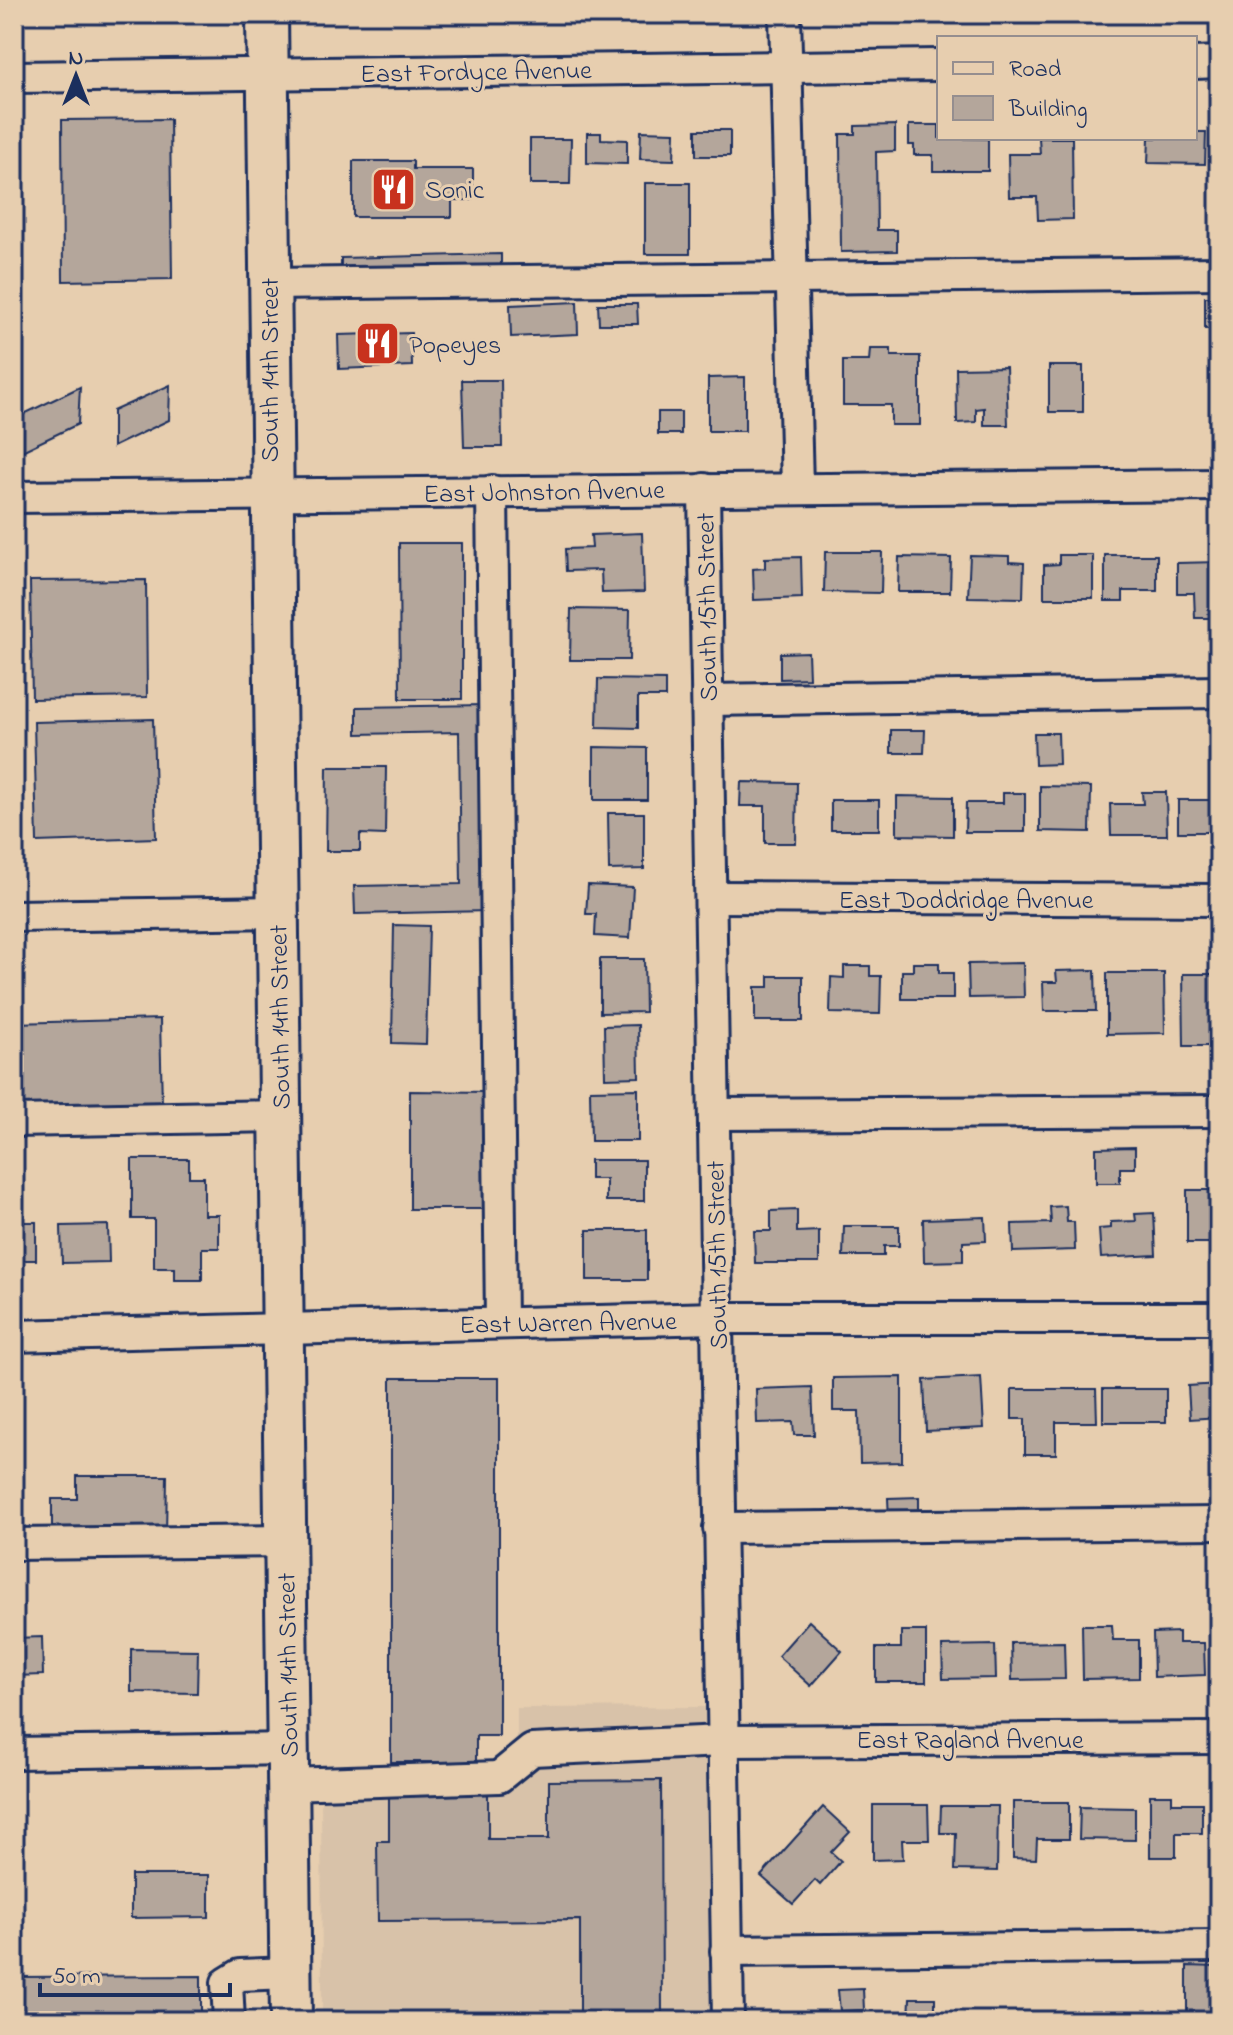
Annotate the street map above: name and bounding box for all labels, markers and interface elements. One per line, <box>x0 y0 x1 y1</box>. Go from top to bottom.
north arrow <box>36 36 116 116</box>
legend <box>937 36 1197 140</box>
text: N <box>69 43 83 75</box>
street label: East Fordyce Avenue <box>360 53 593 95</box>
text: Road <box>1009 53 1062 88</box>
text: Building <box>1008 93 1088 128</box>
restaurant icon: Sonic <box>370 165 418 213</box>
place label: Sonic <box>425 173 485 211</box>
street label: South 14th Street <box>253 277 291 462</box>
restaurant icon: Popeyes <box>354 320 402 368</box>
place label: Popeyes <box>409 328 501 366</box>
street label: East Johnston Avenue <box>423 473 665 515</box>
street label: South 15th Street <box>688 512 730 702</box>
street label: East Doddridge Avenue <box>838 883 1094 921</box>
street label: South 14th Street <box>261 924 303 1110</box>
street label: South 15th Street <box>698 1160 740 1350</box>
street label: East Warren Avenue <box>459 1304 677 1346</box>
street label: South 14th Street <box>269 1572 311 1758</box>
street label: East Ragland Avenue <box>856 1723 1084 1761</box>
scale bar <box>40 1947 230 1997</box>
text: 50 m <box>52 1960 101 1995</box>

